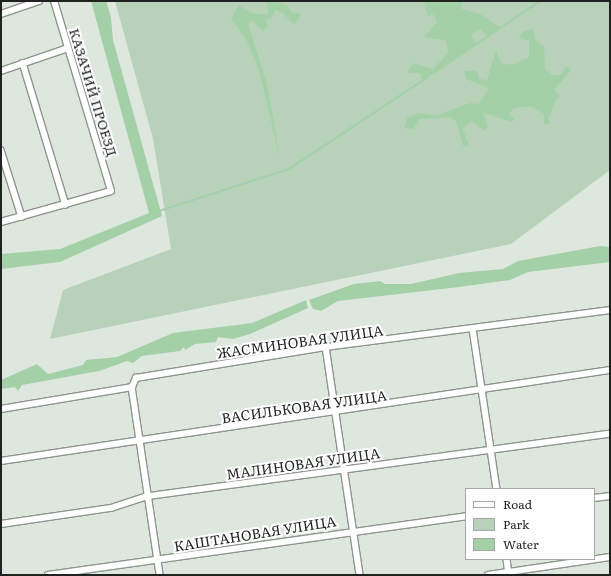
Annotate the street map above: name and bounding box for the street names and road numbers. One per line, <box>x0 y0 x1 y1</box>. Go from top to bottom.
street label: КАЗАЧИЙ ПРОЕЗД <box>67 26 121 158</box>
street label: ЖАСМИНОВАЯ УЛИЦА <box>216 321 384 361</box>
street label: ВАСИЛЬКОВАЯ УЛИЦА <box>220 386 388 426</box>
street label: МАЛИНОВАЯ УЛИЦА <box>225 444 381 482</box>
street label: КАШТАНОВАЯ УЛИЦА <box>173 512 337 554</box>

